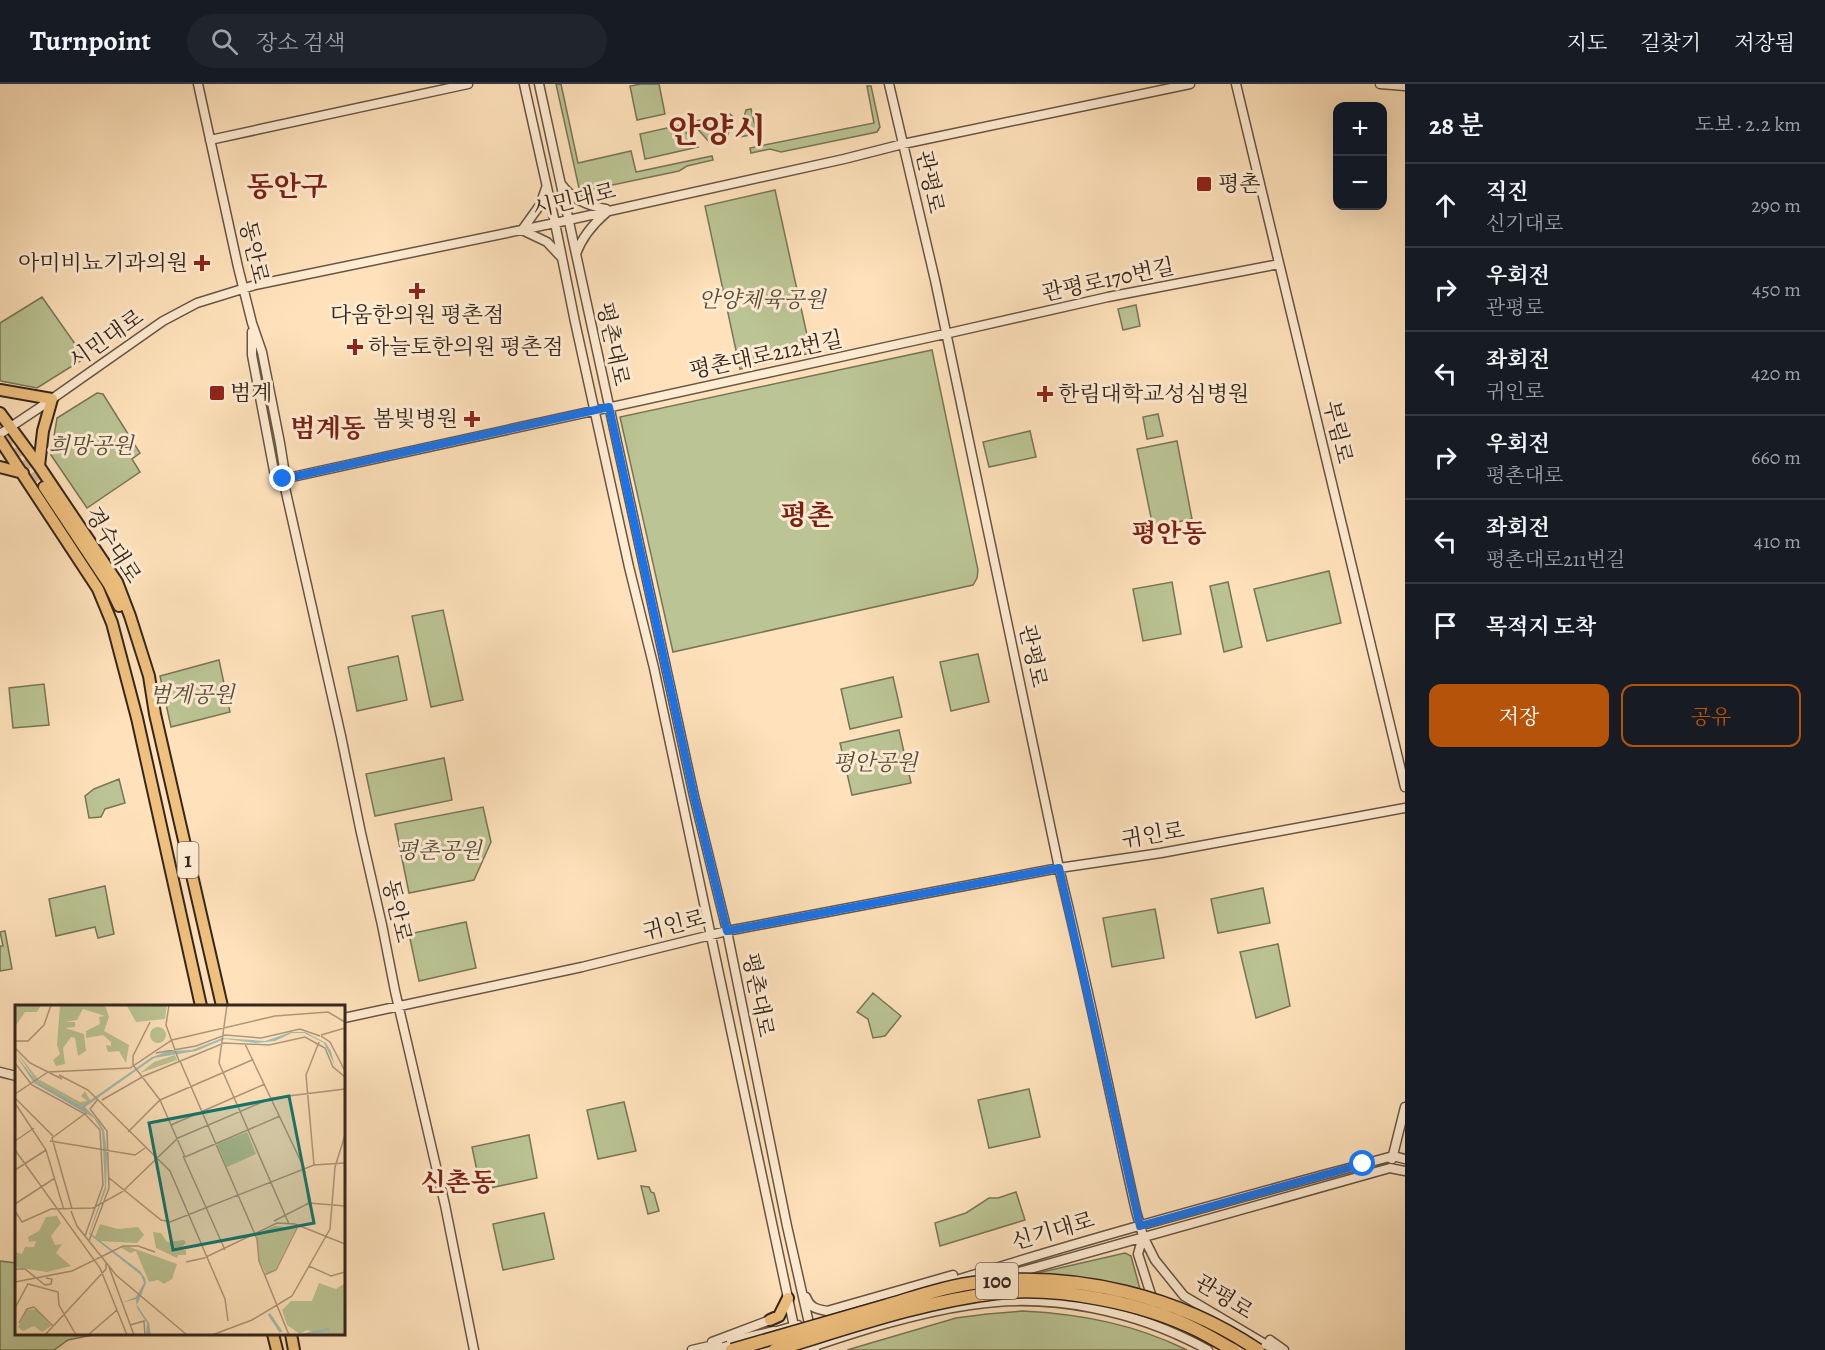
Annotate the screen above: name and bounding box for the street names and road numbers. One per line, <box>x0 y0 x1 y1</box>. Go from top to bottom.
street label: 관평로 <box>909 148 951 216</box>
street label: 시민대로 <box>529 176 619 224</box>
street label: 동안로 <box>232 218 276 286</box>
street label: 관평로170번길 <box>1039 251 1177 309</box>
street label: 평촌대로 <box>589 299 637 389</box>
street label: 시민대로 <box>63 302 149 376</box>
street label: 평촌대로212번길 <box>687 324 845 386</box>
street label: 부림로 <box>1316 398 1360 466</box>
street label: 경수대로 <box>78 501 148 589</box>
street label: 관평로 <box>1012 622 1054 690</box>
street label: 귀인로 <box>1119 815 1187 855</box>
road number: 1 <box>178 842 198 878</box>
street label: 동안로 <box>375 877 419 945</box>
street label: 귀인로 <box>639 903 709 947</box>
street label: 평촌대로 <box>735 950 781 1040</box>
street label: 신기대로 <box>1008 1205 1098 1257</box>
road number: 100 <box>976 1263 1018 1299</box>
street label: 관평로 <box>1189 1267 1259 1327</box>

